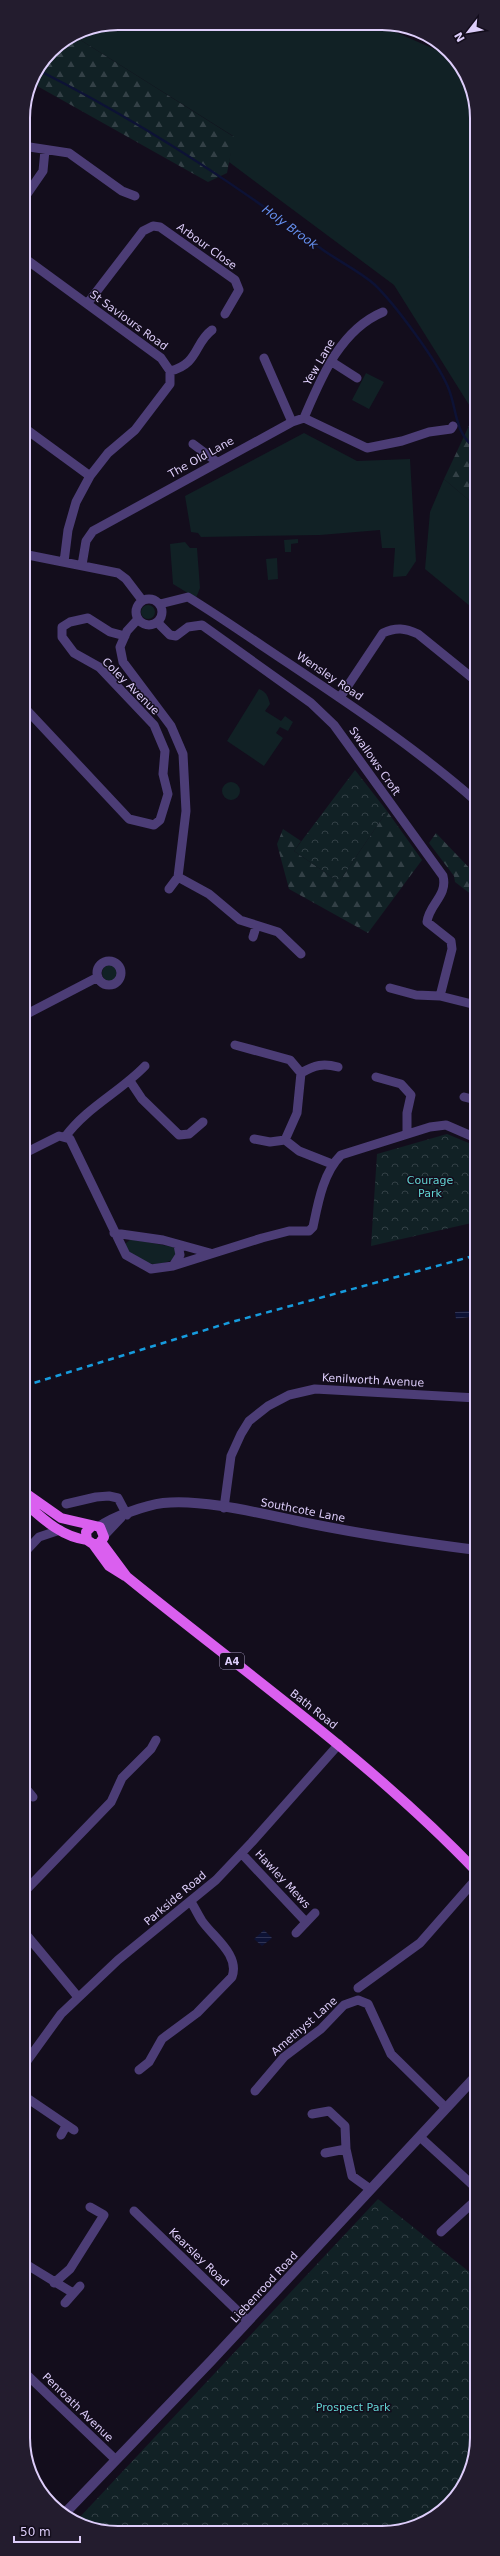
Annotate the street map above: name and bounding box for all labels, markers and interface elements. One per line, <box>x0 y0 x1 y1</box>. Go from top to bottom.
north arrow <box>448 12 488 52</box>
text: N <box>452 30 468 44</box>
water label: Holy Brook <box>259 202 321 253</box>
street label: Arbour Close <box>174 220 239 273</box>
street label: St Saviours Road <box>87 288 170 353</box>
street label: Yew Lane <box>301 337 338 389</box>
street label: The Old Lane <box>165 434 236 481</box>
street label: Wensley Road <box>294 649 365 703</box>
street label: Coley Avenue <box>99 655 162 718</box>
street label: Swallows Croft <box>346 725 403 799</box>
park label: Courage Park <box>407 1174 453 1200</box>
street label: Kenilworth Avenue <box>321 1371 425 1390</box>
street label: Southcote Lane <box>259 1496 347 1525</box>
road number: A4 <box>220 1653 244 1669</box>
street label: Bath Road <box>287 1687 340 1732</box>
street label: Hawley Mews <box>252 1848 313 1911</box>
street label: Parkside Road <box>141 1869 209 1928</box>
street label: Amethyst Lane <box>269 1994 340 2058</box>
street label: Kearsley Road <box>166 2226 231 2289</box>
street label: Liebenrood Road <box>228 2249 301 2326</box>
street label: Penroath Avenue <box>40 2370 116 2445</box>
park label: Prospect Park <box>316 2401 391 2414</box>
scale bar <box>14 2518 80 2544</box>
text: 50 m <box>20 2525 51 2539</box>

